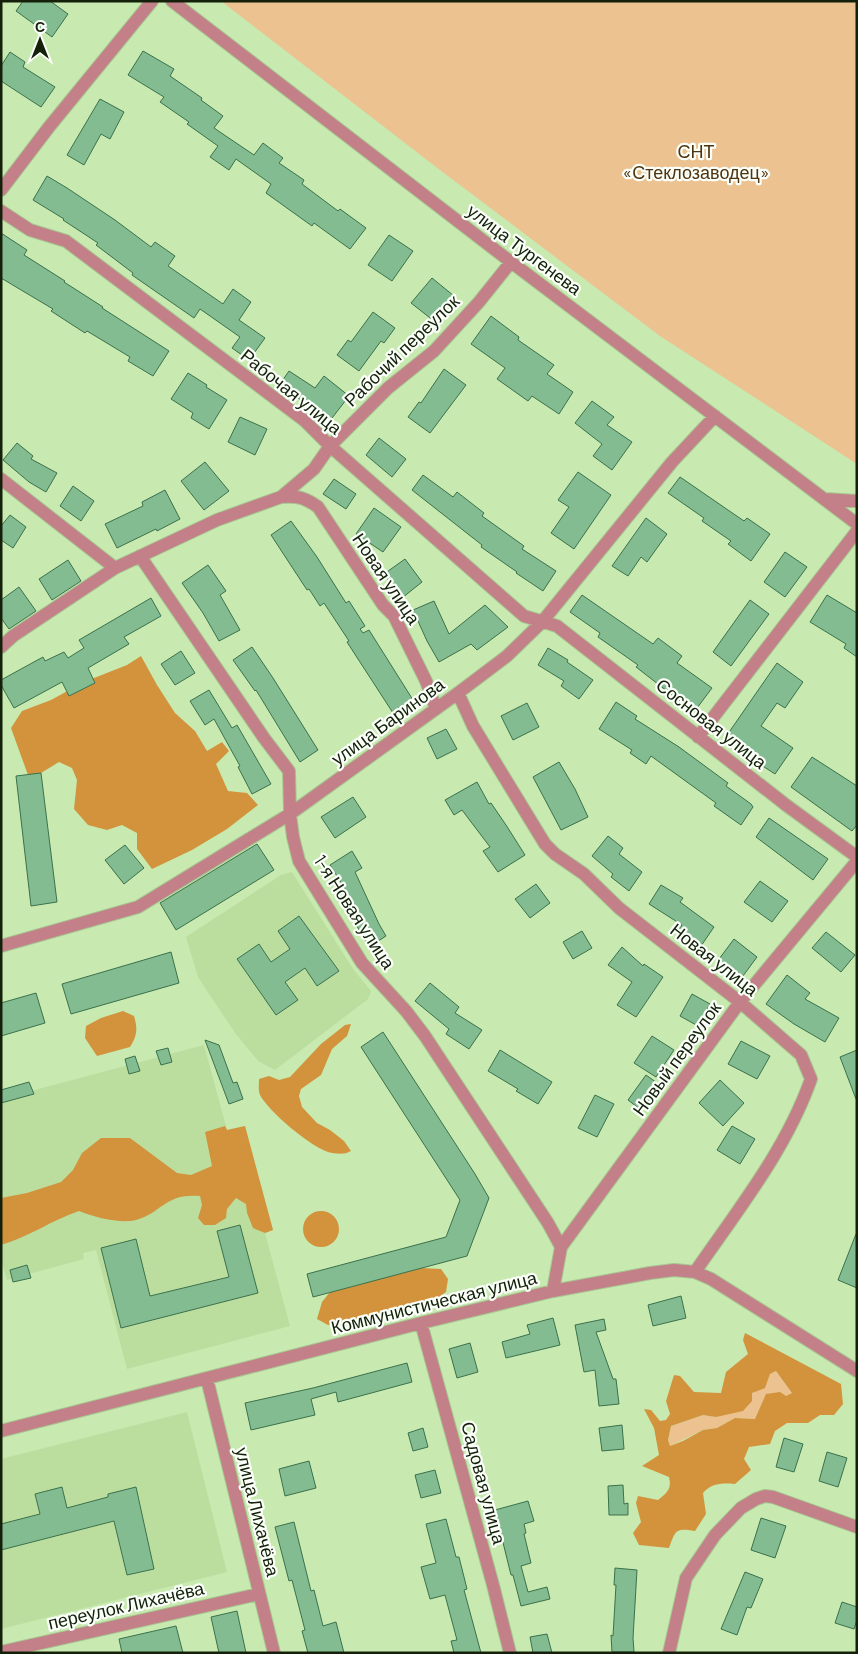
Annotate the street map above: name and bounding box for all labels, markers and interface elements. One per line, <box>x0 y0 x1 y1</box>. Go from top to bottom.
north arrow <box>15 15 65 65</box>
text: С <box>35 18 45 35</box>
park label: СНТ «Стеклозаводец» <box>622 140 770 183</box>
street label: улица Тургенева <box>463 199 587 300</box>
street label: Рабочий переулок <box>339 290 463 411</box>
street label: Рабочая улица <box>237 344 347 439</box>
street label: Новая улица <box>348 529 426 629</box>
street label: улица Баринова <box>327 672 449 770</box>
street label: Сосновая улица <box>652 673 772 774</box>
street label: 1-я Новая улица <box>310 850 401 974</box>
street label: Новая улица <box>666 918 764 1001</box>
street label: Новый переулок <box>627 997 725 1120</box>
street label: Коммунистическая улица <box>329 1266 540 1338</box>
street label: Садовая улица <box>457 1419 511 1547</box>
street label: улица Лихачёва <box>231 1445 285 1579</box>
street label: переулок Лихачёва <box>46 1576 207 1634</box>

